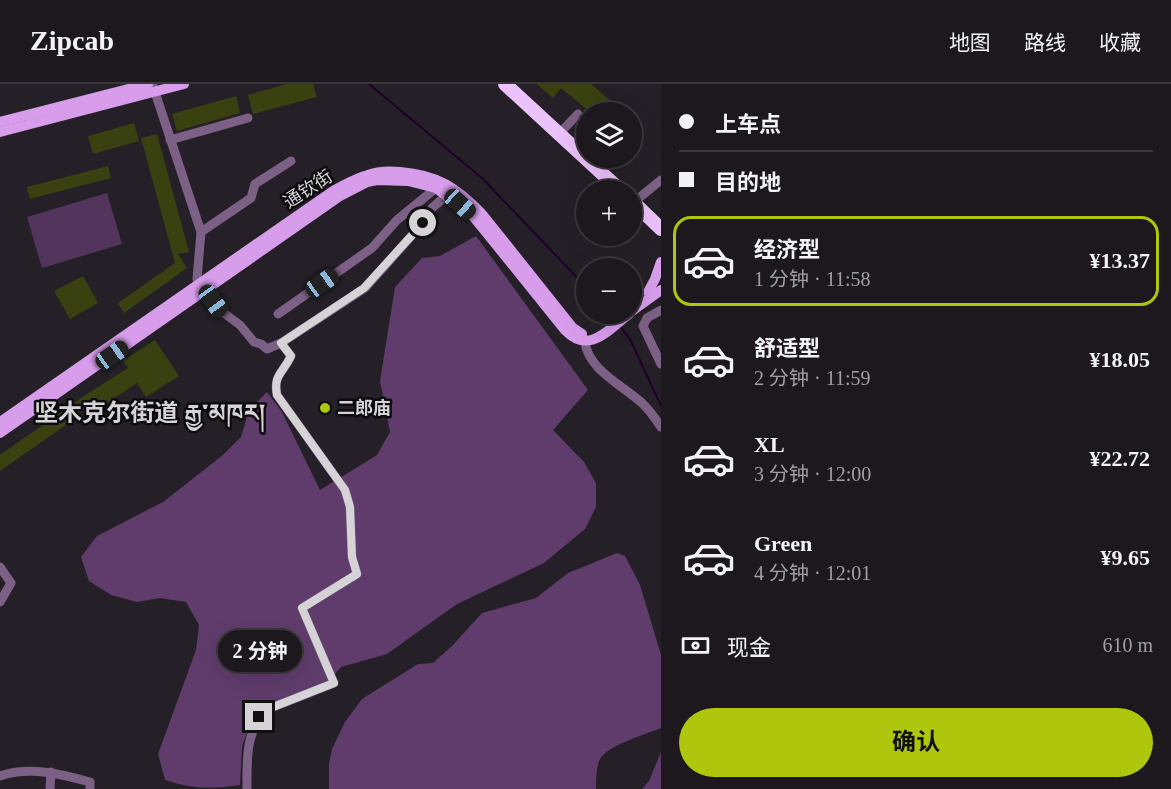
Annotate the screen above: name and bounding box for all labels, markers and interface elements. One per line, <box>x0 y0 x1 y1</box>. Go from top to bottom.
text: Zipcab <box>30 25 114 56</box>
text: 地图 <box>949 31 991 55</box>
text: 路线 <box>1024 31 1066 55</box>
text: 收藏 <box>1099 31 1141 55</box>
map controls <box>576 102 642 324</box>
button: layers <box>576 102 642 168</box>
text: 上车点 <box>715 112 781 137</box>
street label: 通钦街 <box>280 166 336 212</box>
text: 目的地 <box>715 170 781 195</box>
button: + <box>576 180 642 246</box>
car <box>441 185 479 223</box>
route start <box>409 209 436 236</box>
icon: car <box>682 234 736 288</box>
text: 经济型 <box>754 237 820 262</box>
text: ¥13.37 <box>1090 248 1150 273</box>
button: − <box>576 258 642 324</box>
car <box>302 265 342 301</box>
text: 1 分钟 · 11:58 <box>754 268 870 290</box>
car <box>195 281 231 321</box>
icon: car <box>682 333 736 387</box>
text: 舒适型 <box>754 336 820 361</box>
car <box>92 337 132 373</box>
text: ¥18.05 <box>1090 347 1150 372</box>
text: 2 分钟 · 11:59 <box>754 367 870 389</box>
place label: 二郎庙 <box>337 398 391 418</box>
district label: 坚木克尔街道 རྒྱ་མཁར། <box>34 400 266 433</box>
marker: 二郎庙 <box>318 401 332 415</box>
icon: car <box>682 432 736 486</box>
text: XL <box>754 432 785 457</box>
text: ¥22.72 <box>1090 446 1150 471</box>
text: 3 分钟 · 12:00 <box>754 463 871 485</box>
icon: car <box>682 531 736 585</box>
text: Green <box>754 531 812 556</box>
text: ¥9.65 <box>1101 545 1150 570</box>
text: 4 分钟 · 12:01 <box>754 562 871 584</box>
icon: cash <box>679 629 712 662</box>
callout: 2 分钟 <box>217 630 301 672</box>
text: 610 m <box>1102 634 1153 656</box>
text: 现金 <box>727 635 771 660</box>
text: 2 分钟 <box>233 640 288 662</box>
route end <box>245 703 272 730</box>
button: 确认 <box>679 708 1153 777</box>

